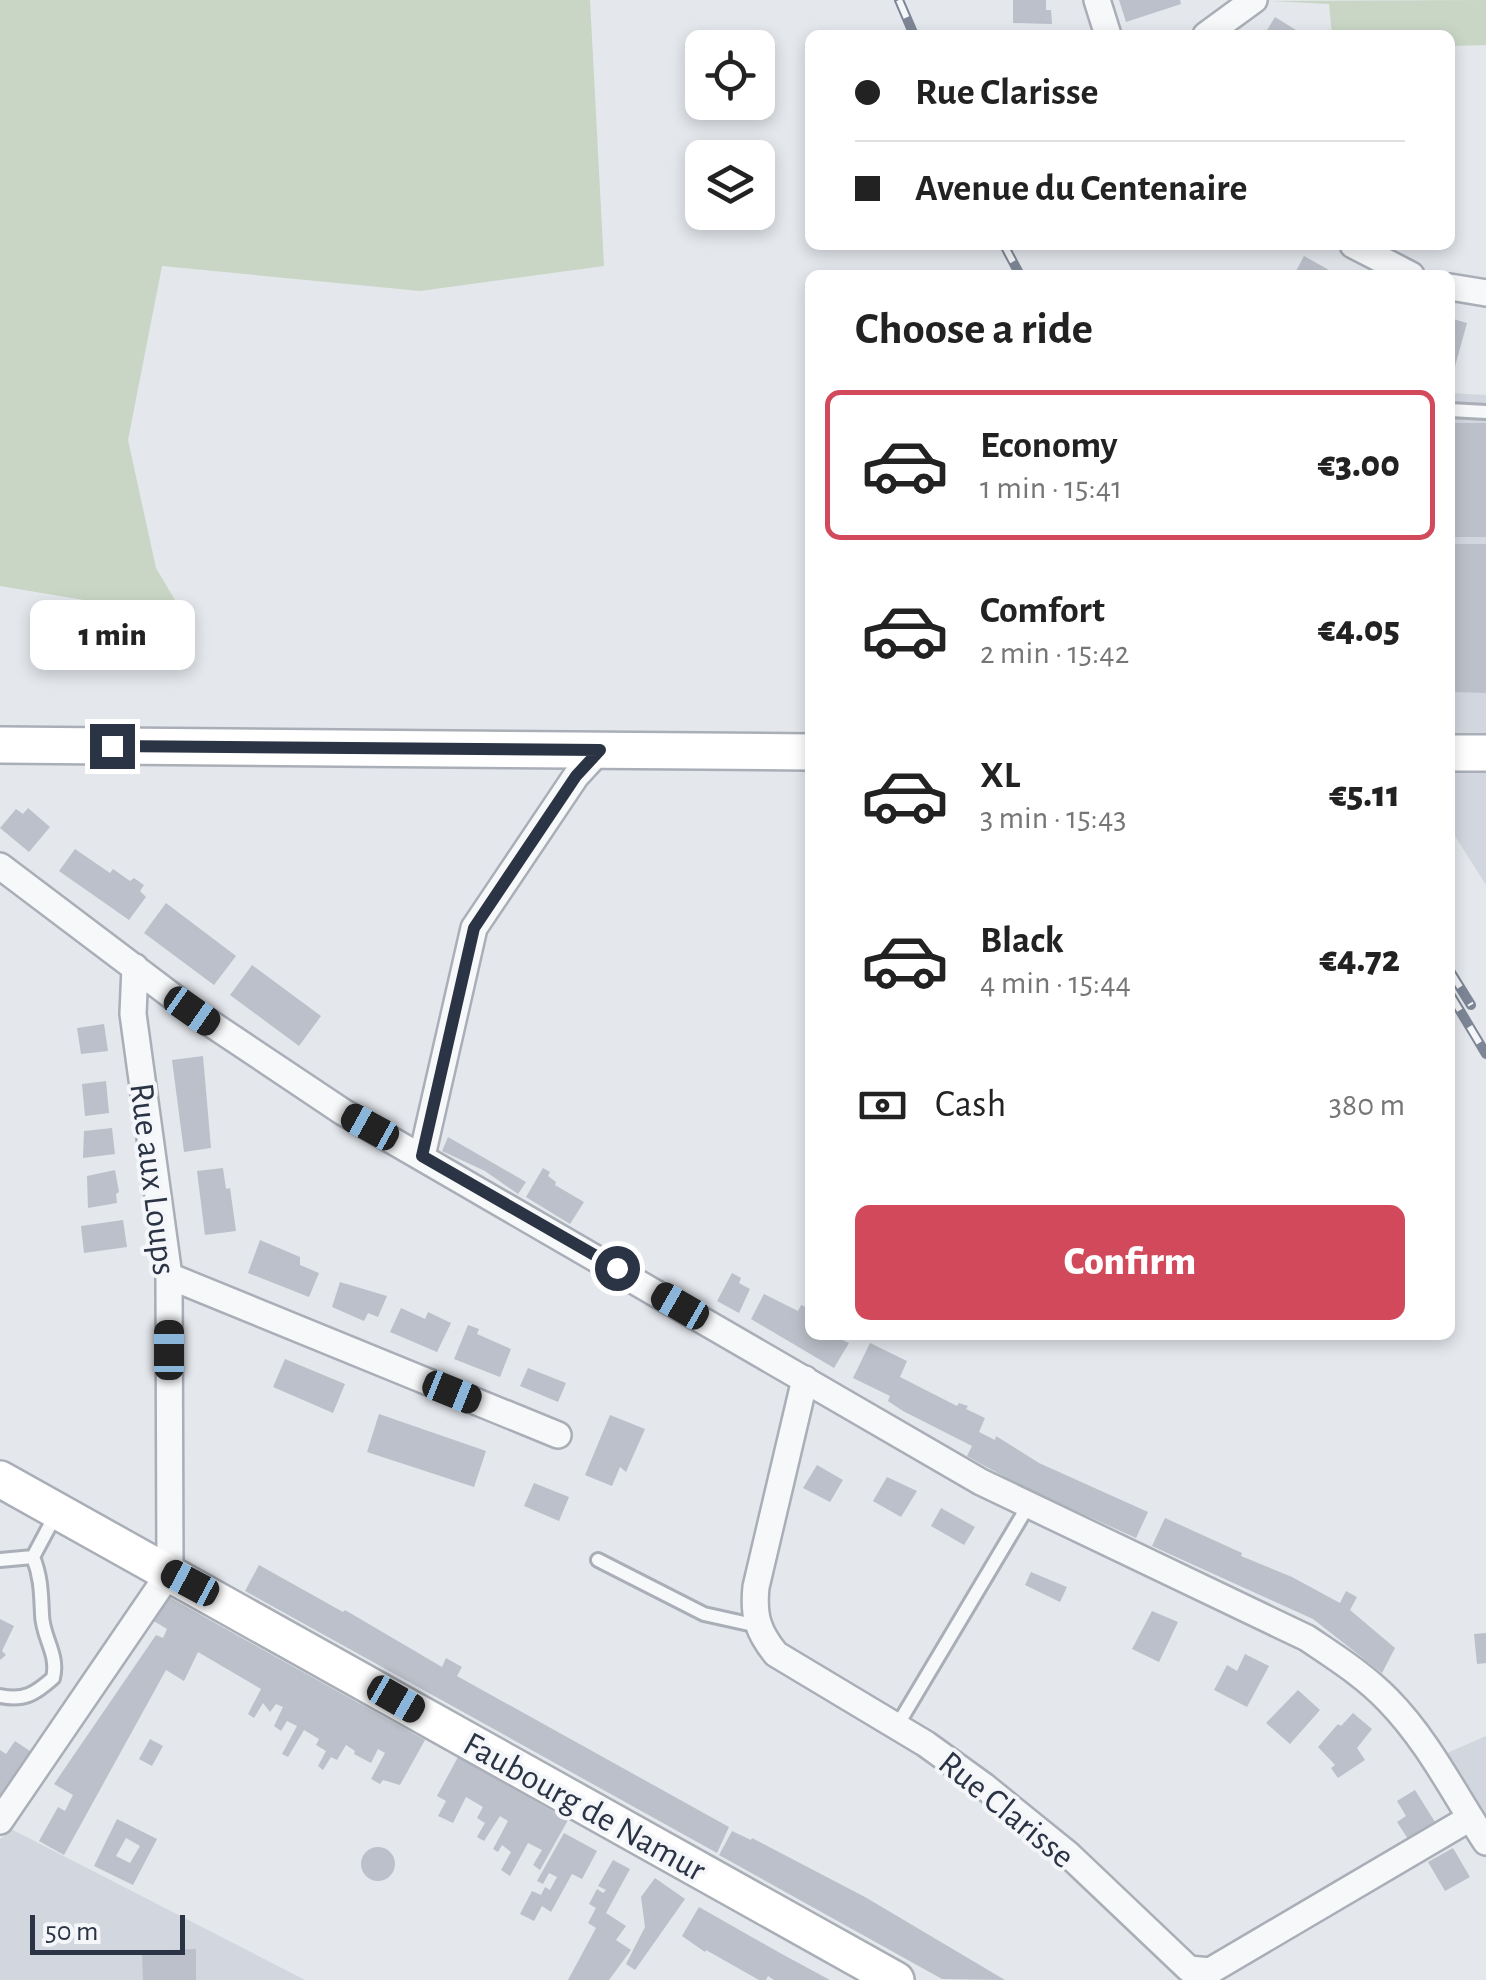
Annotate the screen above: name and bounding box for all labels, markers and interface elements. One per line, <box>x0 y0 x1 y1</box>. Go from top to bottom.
map controls <box>685 30 775 230</box>
button: locate <box>685 30 775 120</box>
text: Rue Clarisse <box>915 74 1098 112</box>
button: layers <box>685 140 775 230</box>
text: Avenue du Centenaire <box>915 170 1248 208</box>
text: Choose a ride <box>855 307 1093 352</box>
icon: car <box>860 420 950 510</box>
text: Economy <box>980 427 1118 465</box>
text: €3.00 <box>1318 446 1400 484</box>
text: 1 min · 15:41 <box>980 472 1122 504</box>
icon: car <box>860 585 950 675</box>
text: Comfort <box>980 592 1105 630</box>
callout: 1 min <box>29 601 194 671</box>
text: €4.05 <box>1318 611 1400 649</box>
text: 1 min <box>78 619 147 651</box>
text: 2 min · 15:42 <box>980 637 1129 669</box>
route end <box>90 724 135 769</box>
icon: car <box>860 750 950 840</box>
text: XL <box>980 757 1020 795</box>
text: €5.11 <box>1329 776 1400 814</box>
text: 3 min · 15:43 <box>980 802 1127 834</box>
icon: car <box>860 915 950 1005</box>
text: Black <box>980 922 1064 960</box>
text: €4.72 <box>1319 941 1400 979</box>
text: 4 min · 15:44 <box>980 967 1131 999</box>
car <box>159 982 225 1040</box>
icon: cash <box>855 1078 910 1133</box>
street label: Rue aux Loups <box>123 1081 182 1277</box>
text: Cash <box>935 1086 1006 1124</box>
text: 380 m <box>1329 1089 1405 1121</box>
car <box>336 1099 404 1155</box>
button: Confirm <box>855 1205 1405 1320</box>
route start <box>595 1246 640 1291</box>
car <box>647 1278 713 1334</box>
car <box>154 1320 184 1380</box>
car <box>419 1367 485 1417</box>
car <box>156 1556 224 1610</box>
car <box>363 1671 429 1727</box>
street label: Faubourg de Namur <box>457 1726 712 1889</box>
street label: Rue Clarisse <box>932 1745 1080 1875</box>
scale bar <box>30 1910 185 1954</box>
text: 50 m <box>45 1918 99 1946</box>

